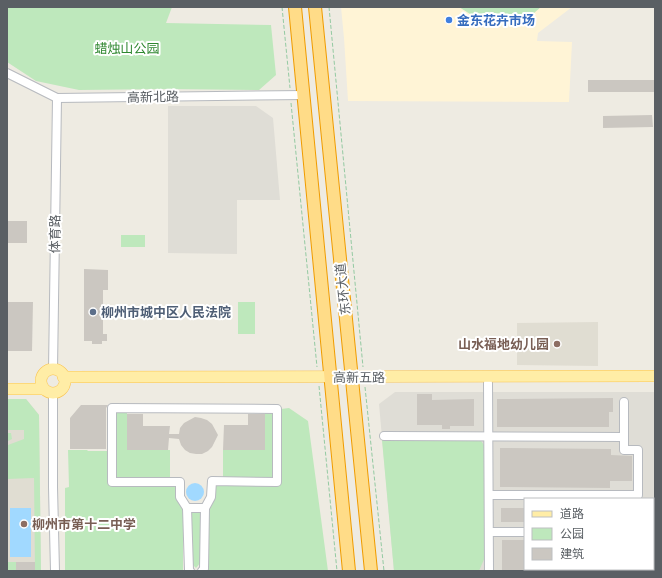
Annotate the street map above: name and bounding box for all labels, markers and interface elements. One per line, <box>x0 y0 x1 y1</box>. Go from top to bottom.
place label: 金东花卉市场 <box>457 12 535 29</box>
marker: 金东花卉市场 <box>444 15 454 25</box>
park label: 蜡烛山公园 <box>94 40 160 57</box>
street label: 高新北路 <box>127 88 179 106</box>
street label: 体育路 <box>46 214 64 254</box>
street label: 东环大道 <box>332 262 354 316</box>
place label: 柳州市城中区人民法院 <box>101 304 231 321</box>
marker: 柳州市城中区人民法院 <box>88 307 98 317</box>
place label: 山水福地幼儿园 <box>458 336 549 353</box>
marker: 山水福地幼儿园 <box>552 339 562 349</box>
street label: 高新五路 <box>333 369 385 386</box>
legend <box>524 498 654 570</box>
text: 道路 <box>560 506 584 521</box>
place label: 柳州市第十二中学 <box>32 516 136 533</box>
marker: 柳州市第十二中学 <box>19 519 29 529</box>
text: 公园 <box>560 526 584 541</box>
text: 建筑 <box>560 546 584 561</box>

